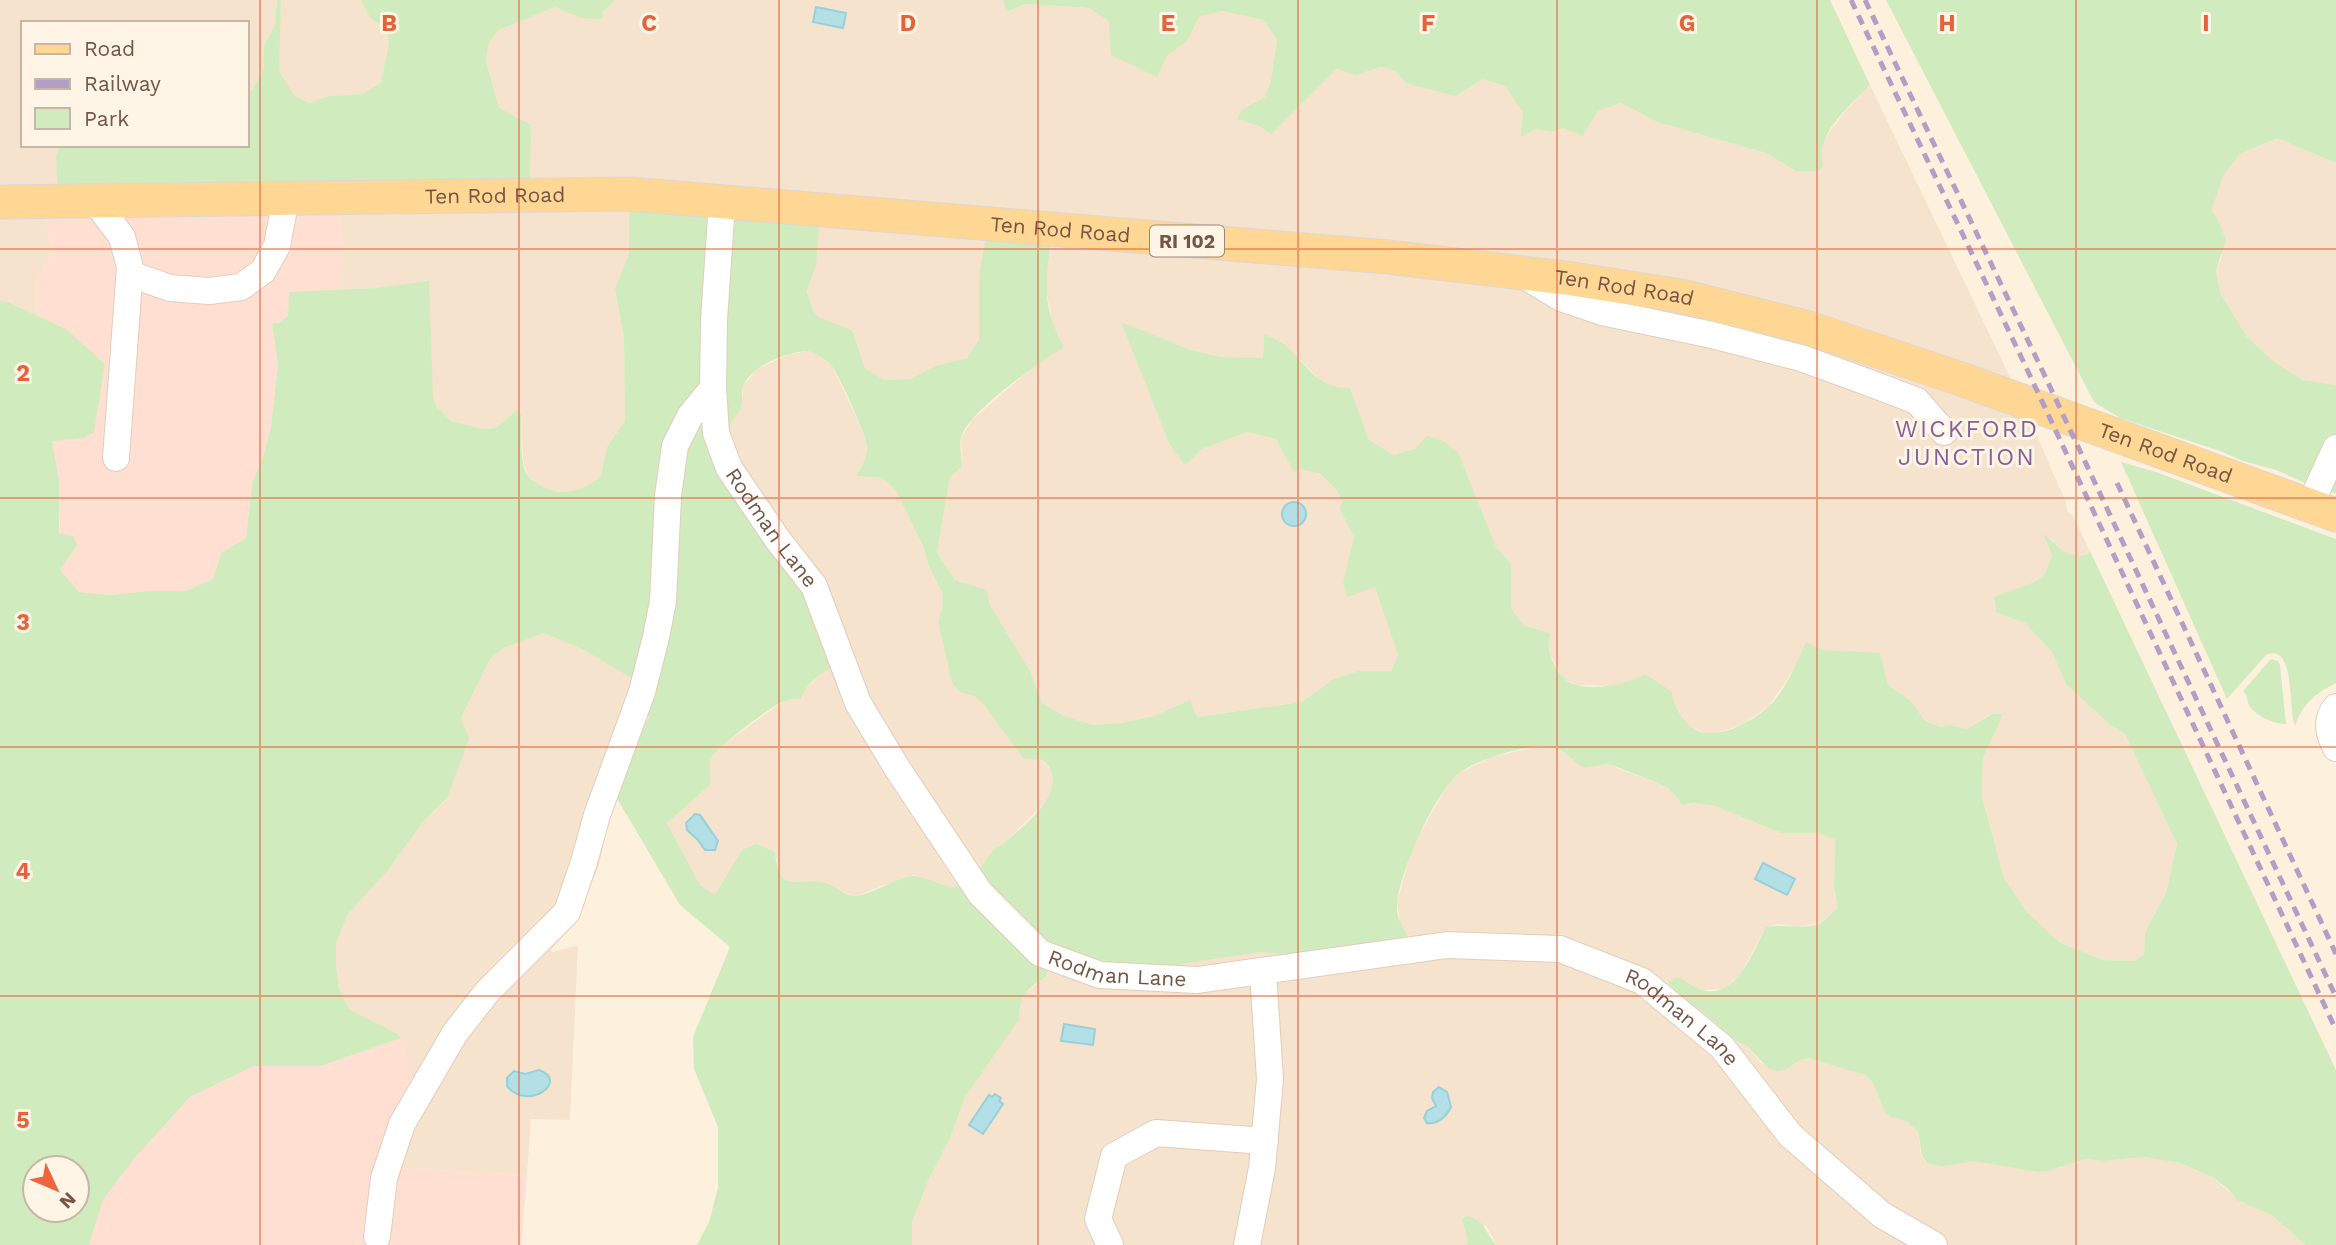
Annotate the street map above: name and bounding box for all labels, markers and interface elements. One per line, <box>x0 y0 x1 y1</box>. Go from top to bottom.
text: B <box>381 10 397 37</box>
text: C <box>641 10 657 37</box>
text: D <box>900 10 916 37</box>
text: E <box>1161 10 1175 37</box>
text: F <box>1421 10 1435 37</box>
text: G <box>1679 10 1695 37</box>
text: H <box>1938 10 1956 37</box>
text: I <box>2202 10 2210 37</box>
legend <box>21 21 248 147</box>
text: Road <box>84 36 135 61</box>
text: Railway <box>84 71 161 96</box>
text: Park <box>84 106 129 131</box>
street label: Ten Rod Road <box>425 182 565 209</box>
street label: Ten Rod Road <box>989 211 1132 248</box>
road number: RI 102 <box>1150 226 1224 256</box>
street label: Ten Rod Road <box>1554 264 1697 311</box>
text: 2 <box>16 360 30 387</box>
district label: WICKFORD JUNCTION <box>1895 415 2039 471</box>
street label: Ten Rod Road <box>2095 417 2236 488</box>
street label: Rodman Lane <box>721 463 823 592</box>
text: 3 <box>16 609 30 636</box>
text: 4 <box>16 858 31 885</box>
street label: Rodman Lane <box>1045 944 1187 991</box>
street label: Rodman Lane <box>1622 963 1745 1070</box>
text: 5 <box>16 1107 30 1134</box>
north arrow <box>21 1154 91 1224</box>
text: N <box>55 1187 81 1214</box>

